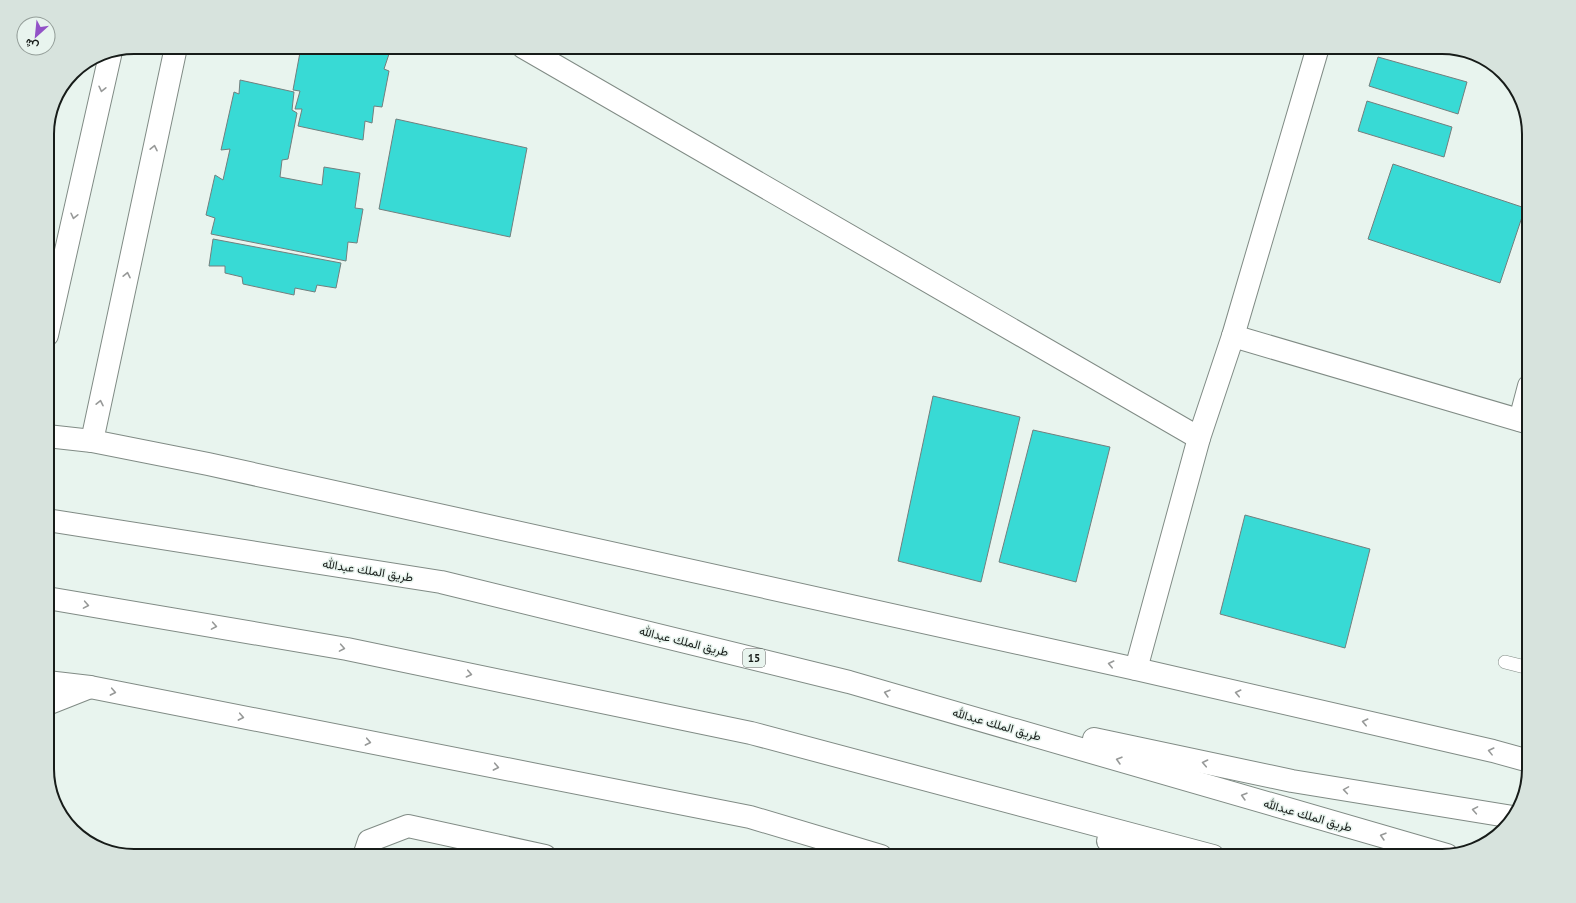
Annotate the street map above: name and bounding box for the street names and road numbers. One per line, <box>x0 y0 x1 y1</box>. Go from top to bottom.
street label: طريق الملك عبدالله <box>321 555 415 586</box>
street label: طريق الملك عبدالله <box>637 623 730 660</box>
road number: 15 <box>743 649 765 667</box>
street label: طريق الملك عبدالله <box>951 704 1043 745</box>
street label: طريق الملك عبدالله <box>1262 795 1354 836</box>

